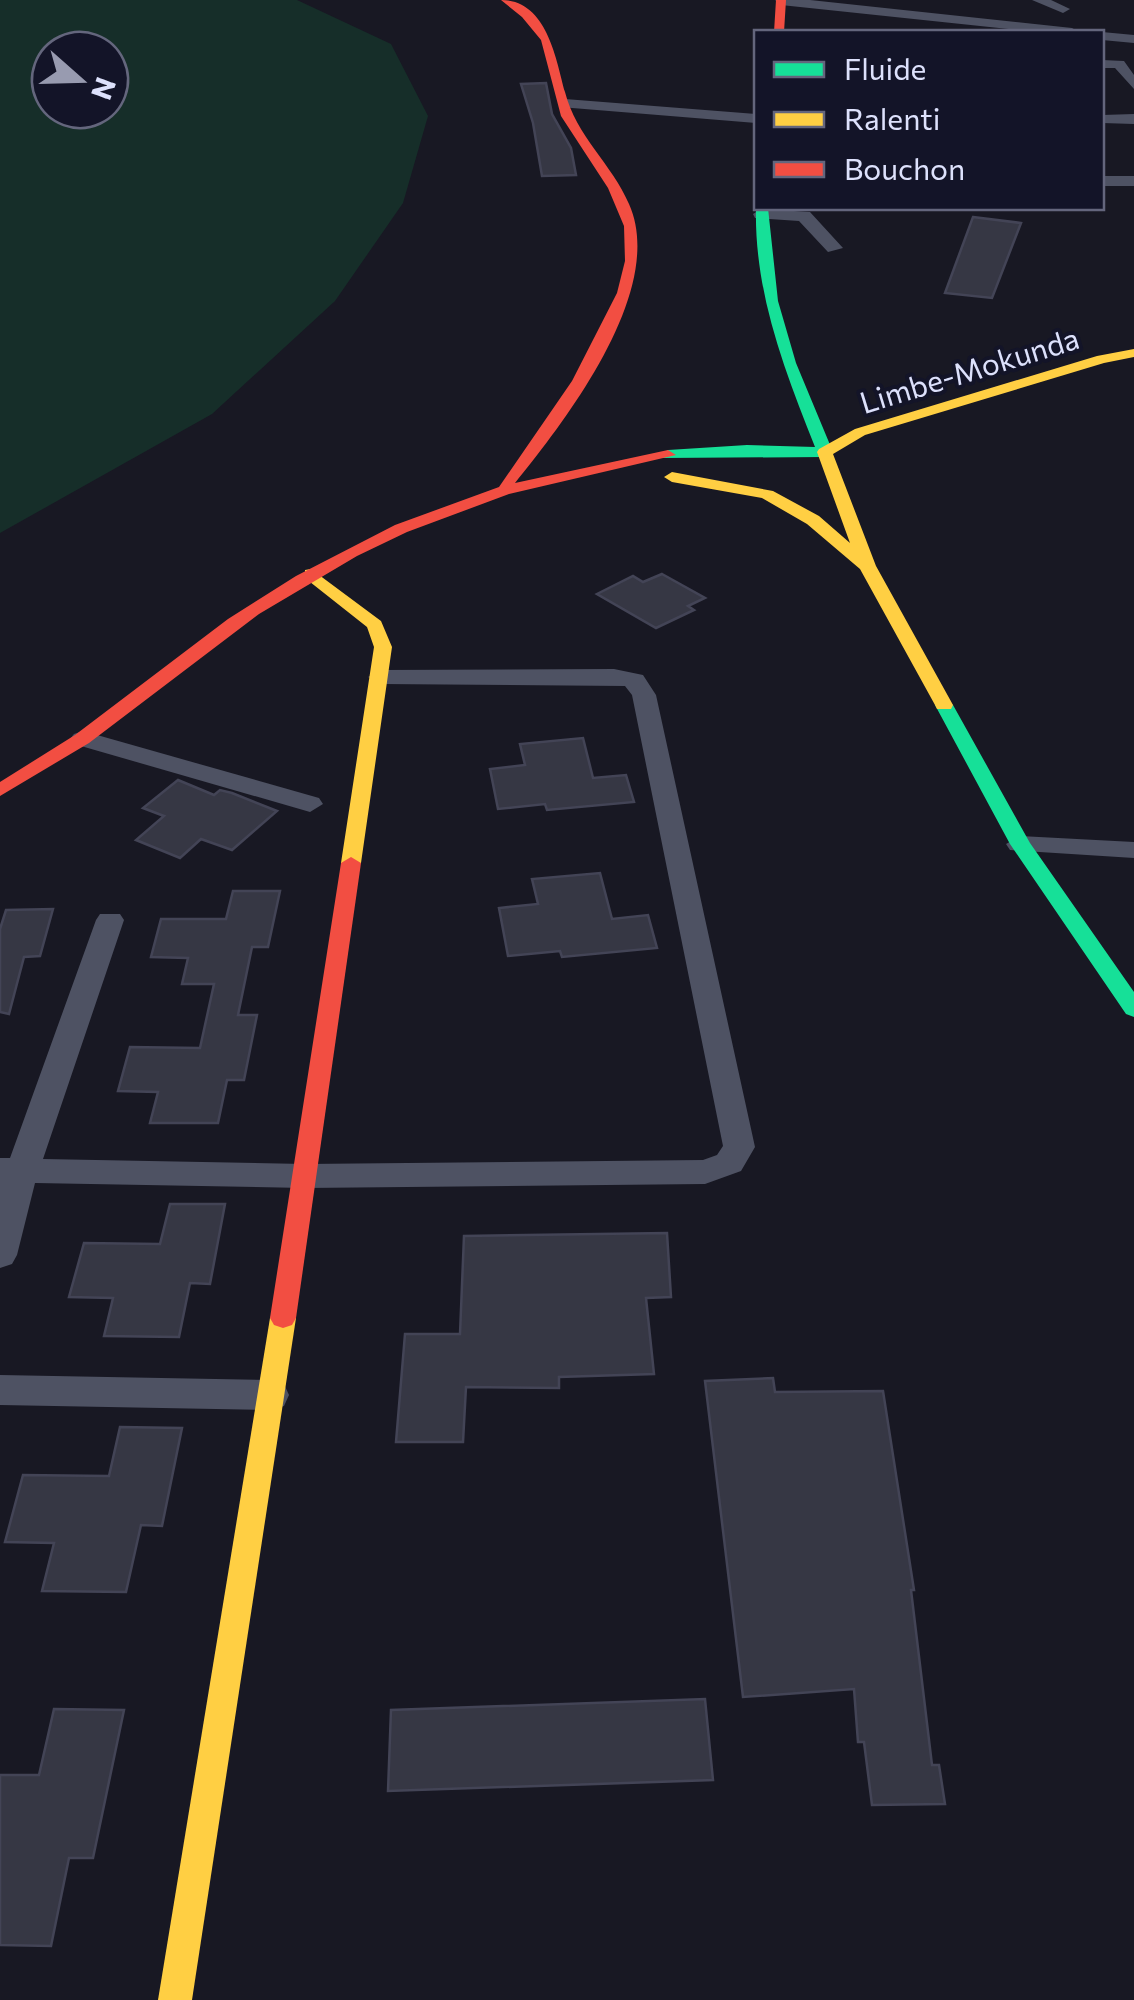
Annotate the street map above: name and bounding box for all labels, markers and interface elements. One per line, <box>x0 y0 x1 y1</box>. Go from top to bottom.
north arrow <box>30 30 130 130</box>
legend <box>754 30 1104 210</box>
text: Fluide <box>844 49 926 86</box>
text: N <box>85 73 124 105</box>
text: Ralenti <box>844 99 940 136</box>
text: Bouchon <box>844 149 965 186</box>
street label: Limbe-Mokunda <box>855 318 1083 420</box>

